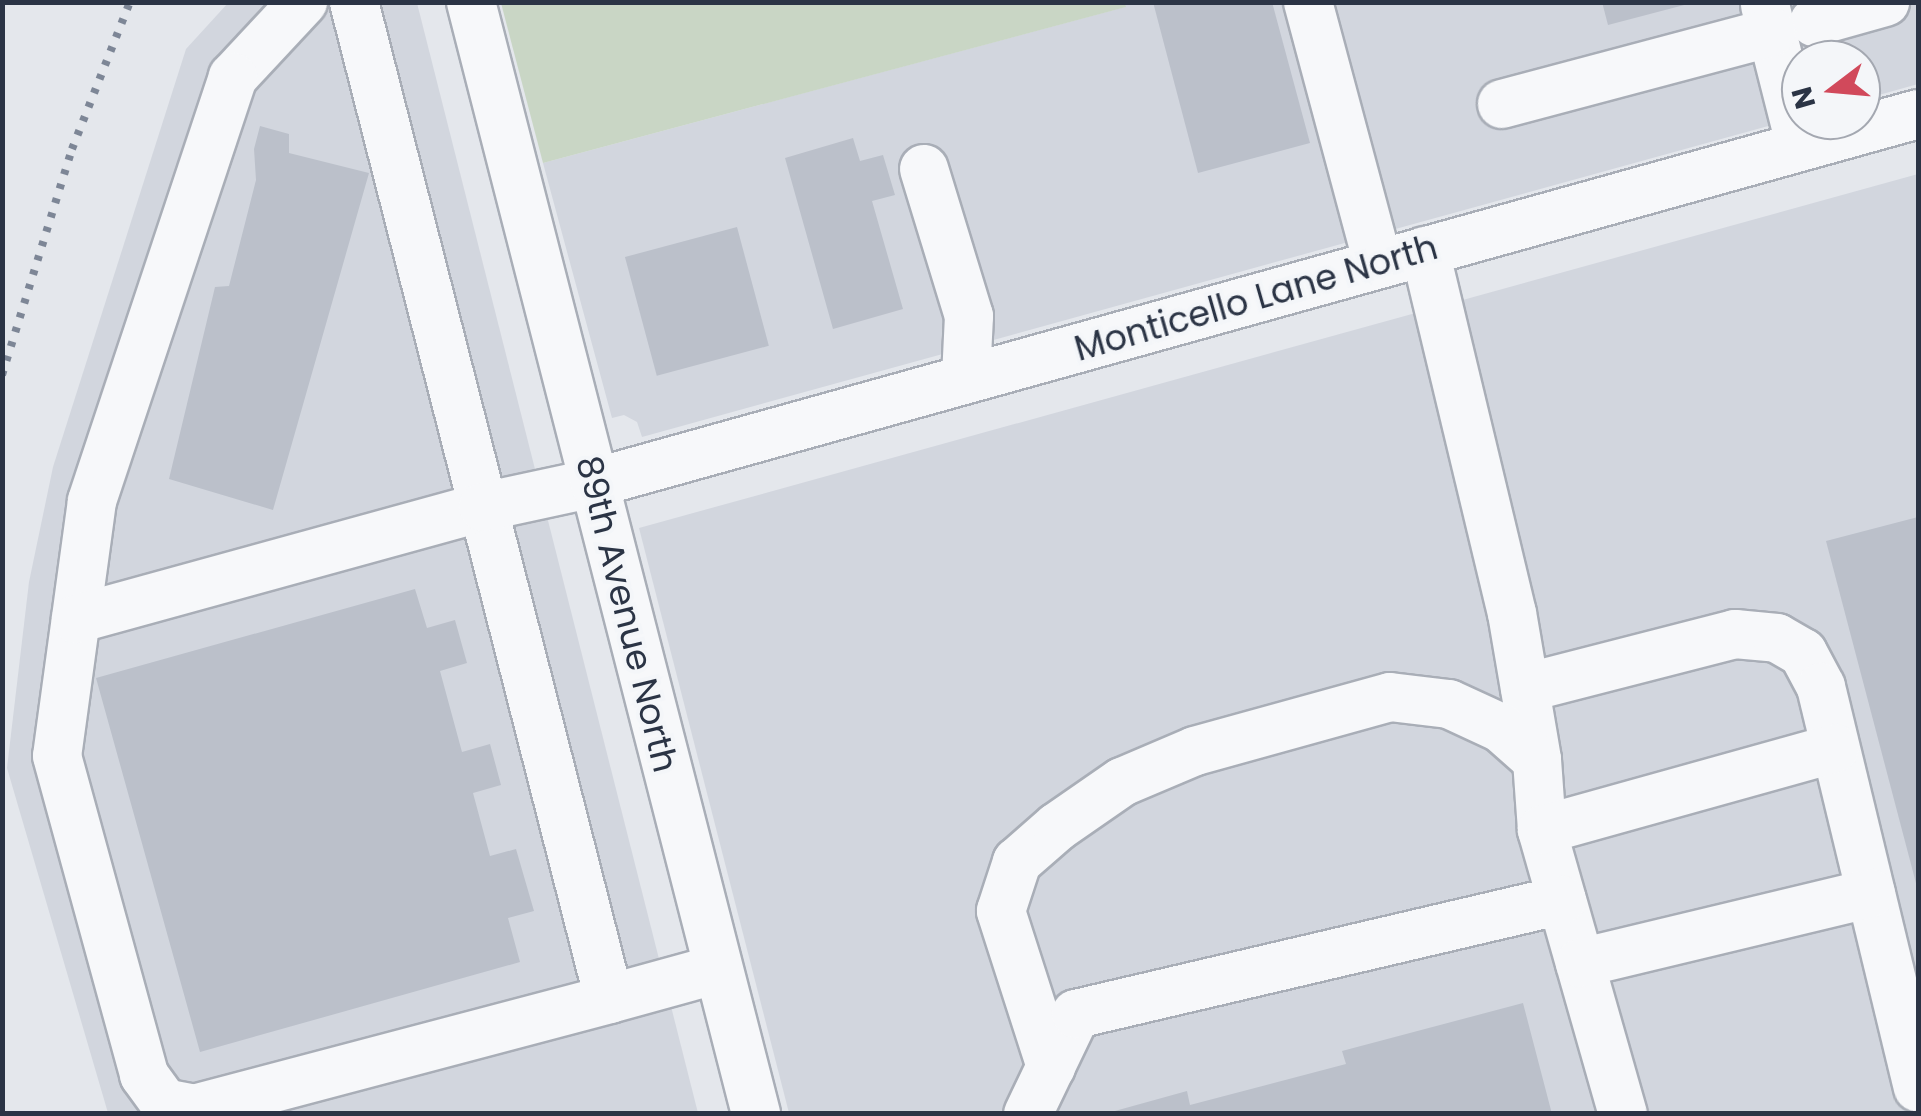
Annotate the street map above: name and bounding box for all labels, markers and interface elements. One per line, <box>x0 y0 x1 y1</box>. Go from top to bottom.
north arrow <box>1781 40 1881 140</box>
text: N <box>1782 82 1825 113</box>
street label: Monticello Lane North <box>1070 226 1442 370</box>
street label: 89th Avenue North <box>567 451 687 777</box>

